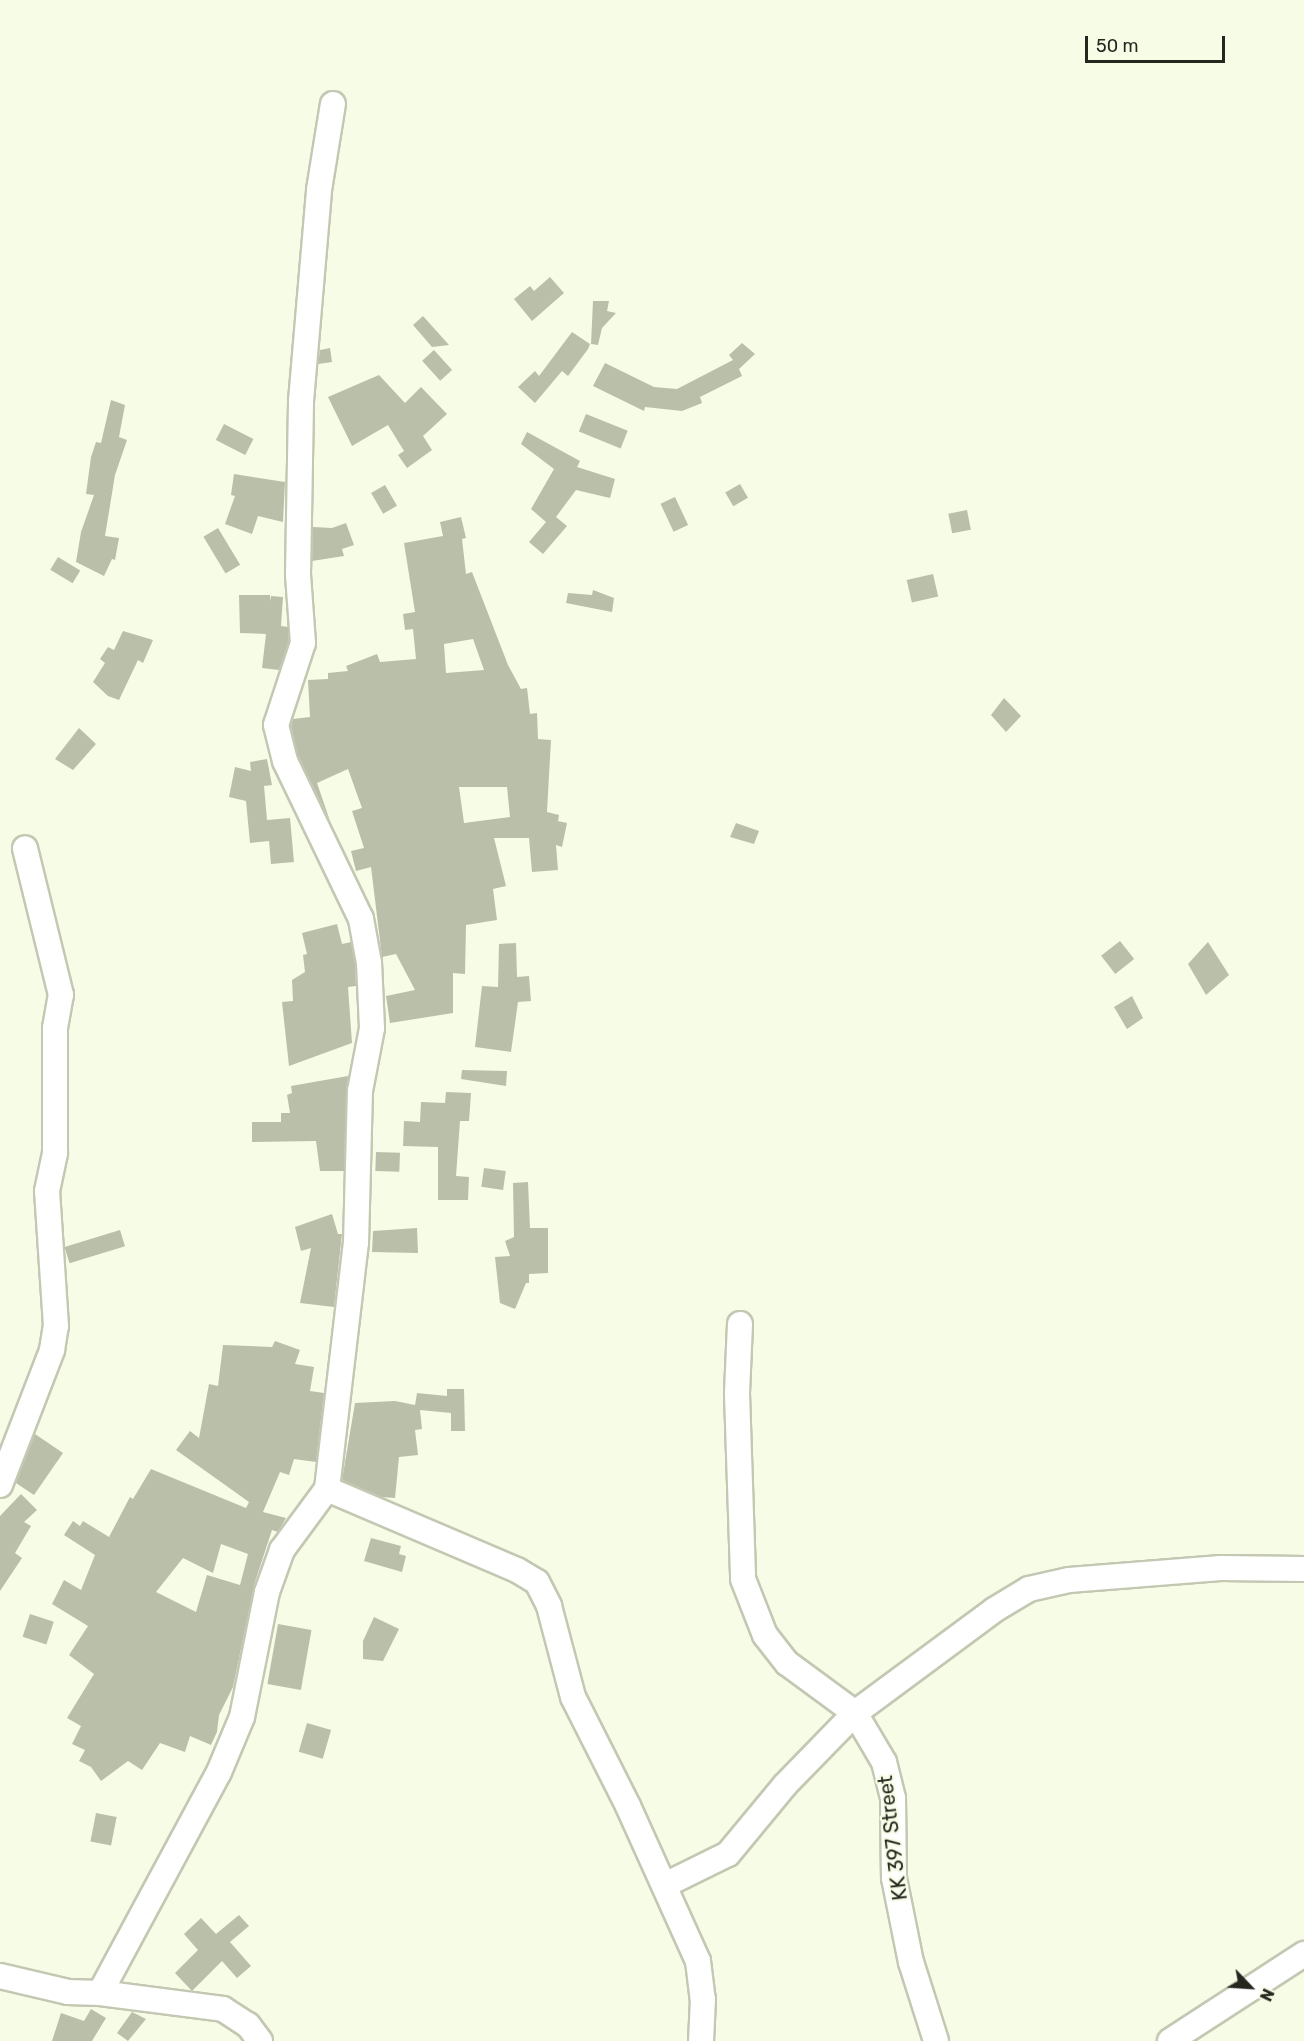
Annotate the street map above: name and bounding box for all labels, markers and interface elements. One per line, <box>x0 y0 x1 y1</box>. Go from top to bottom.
scale bar <box>1088 24 1228 62</box>
text: 50 m <box>1096 35 1139 57</box>
street label: KK 397 Street <box>873 1774 913 1902</box>
north arrow <box>1220 1957 1280 2017</box>
text: N <box>1256 1986 1278 2004</box>

